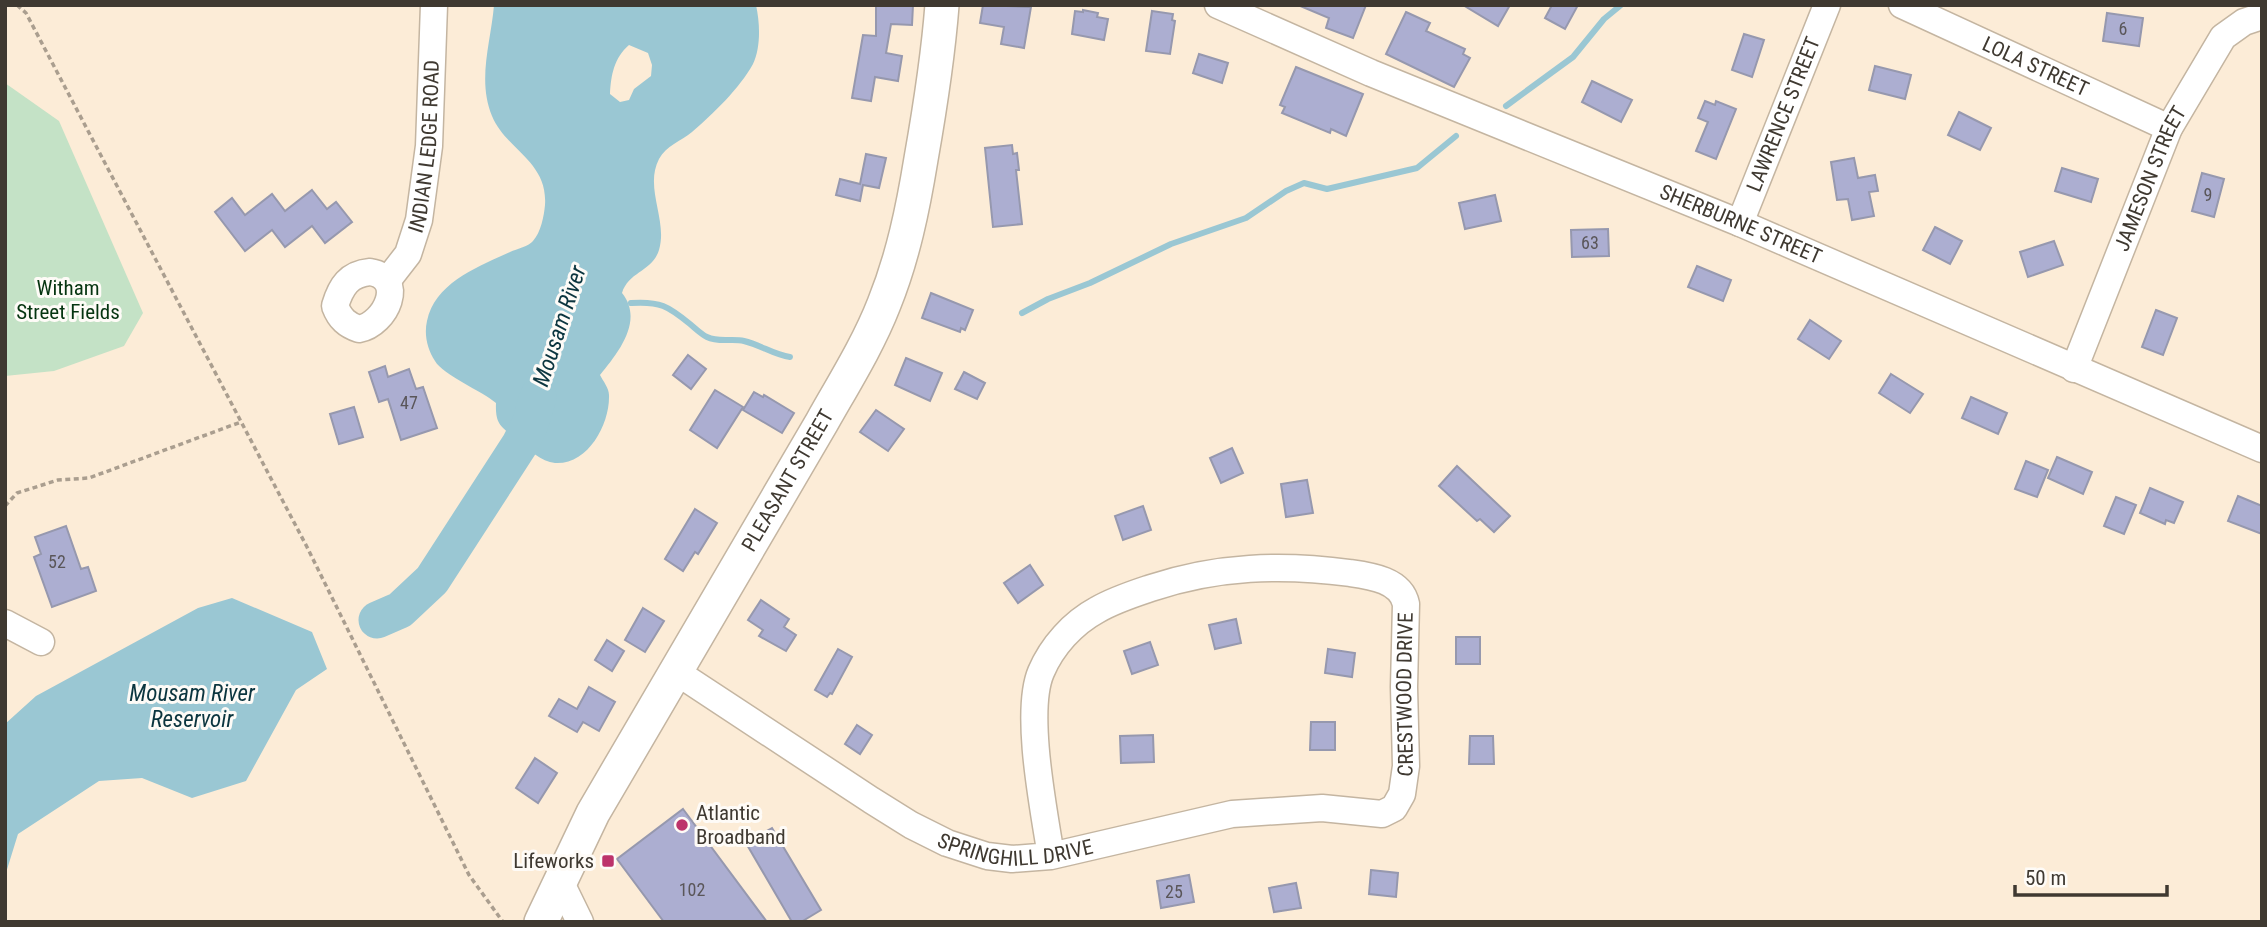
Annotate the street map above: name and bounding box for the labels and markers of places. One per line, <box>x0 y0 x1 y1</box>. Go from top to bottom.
place label: Atlantic Broadband <box>696 801 786 849</box>
marker: Atlantic Broadband <box>674 817 690 833</box>
place label: Lifeworks <box>513 849 594 873</box>
marker: Lifeworks <box>600 853 616 869</box>

